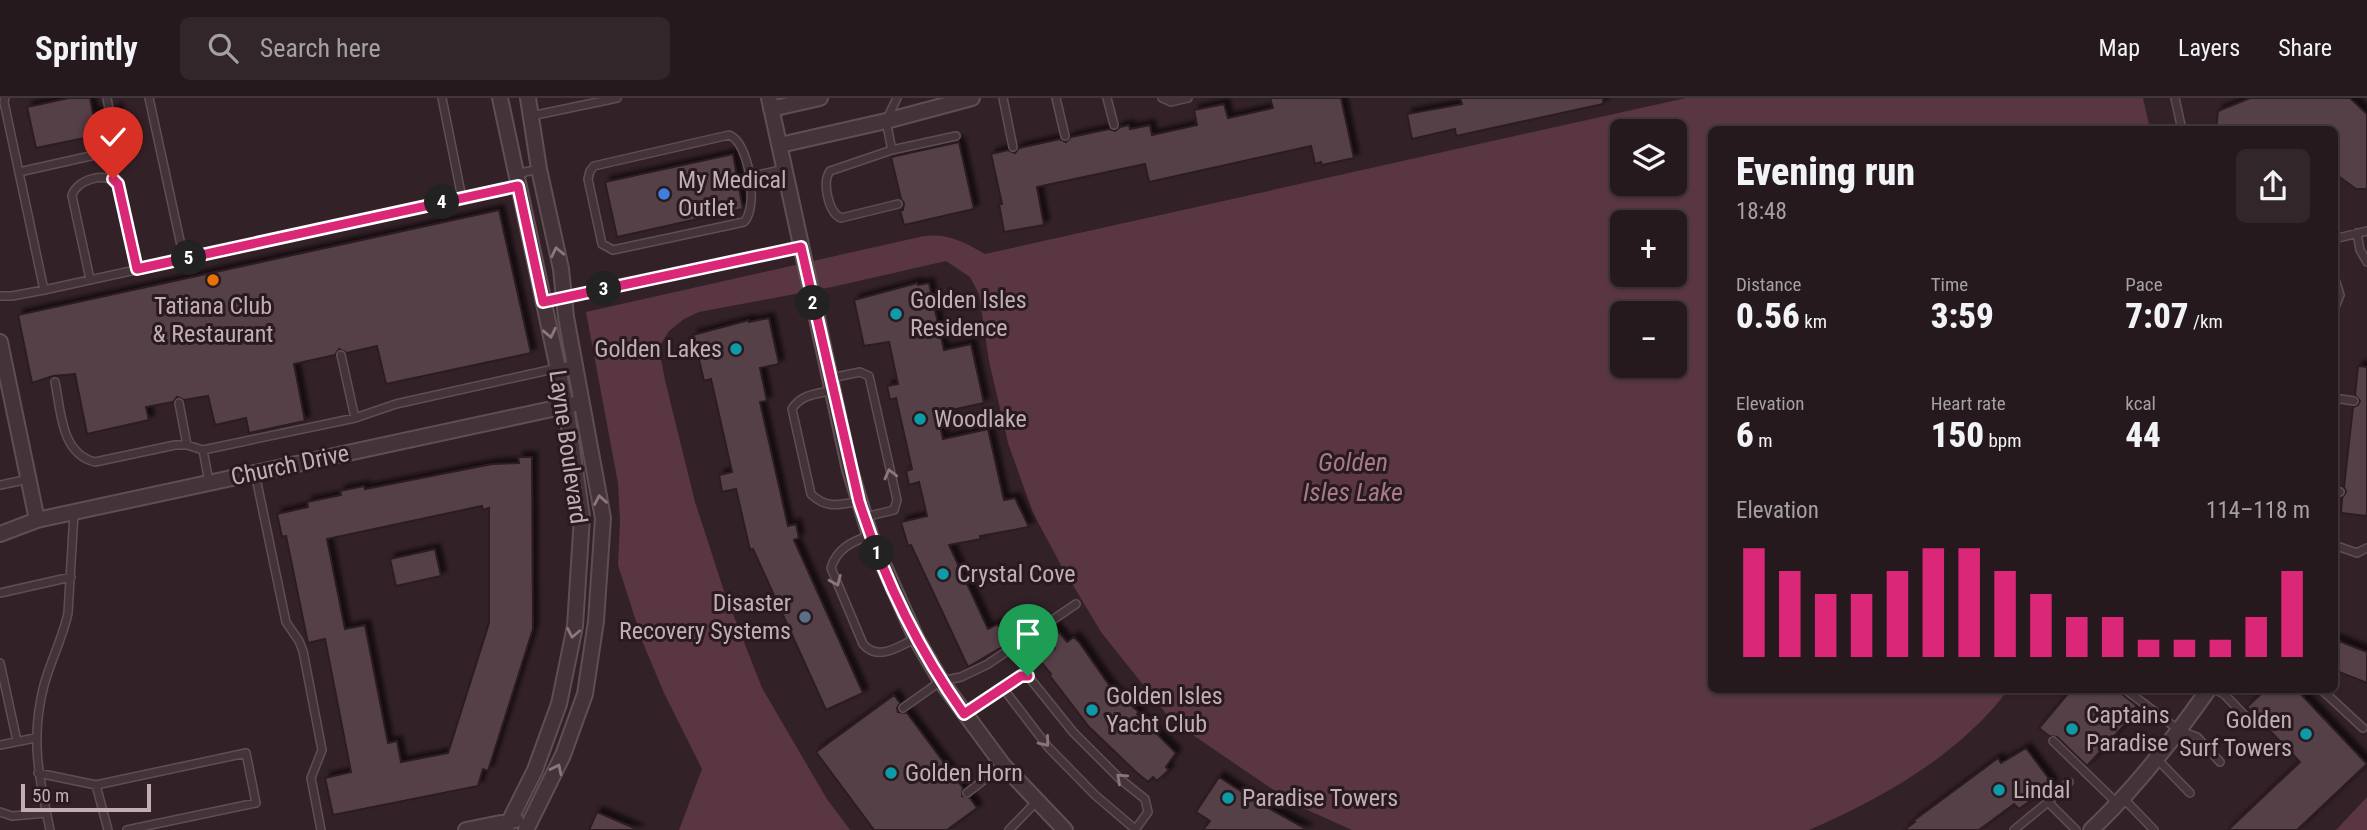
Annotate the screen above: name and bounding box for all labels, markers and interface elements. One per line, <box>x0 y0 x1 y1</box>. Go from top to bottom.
search box <box>180 17 670 80</box>
text: Sprintly <box>35 29 138 68</box>
icon: search <box>204 29 242 67</box>
text: Search here <box>260 33 381 63</box>
text: Map <box>2099 34 2140 62</box>
text: Layers <box>2178 34 2240 62</box>
text: Share <box>2278 34 2332 62</box>
pin <box>83 107 143 179</box>
icon: check <box>94 118 132 156</box>
map controls <box>1610 119 1687 378</box>
button: layers <box>1610 119 1687 196</box>
button: share <box>2236 149 2310 223</box>
text: Evening run <box>1736 150 1915 194</box>
place label: My Medical Outlet <box>678 166 787 222</box>
pin: 4 <box>424 184 460 220</box>
marker: My Medical Outlet <box>656 186 672 202</box>
text: 4 <box>437 190 446 213</box>
text: 18:48 <box>1736 198 1787 225</box>
button: + <box>1610 210 1687 287</box>
pin: 5 <box>172 240 206 276</box>
text: 5 <box>184 246 193 269</box>
one-way arrow <box>551 246 565 258</box>
marker: Tatiana Club & Restaurant <box>205 272 221 288</box>
pin: 3 <box>586 272 622 306</box>
text: Distance <box>1736 273 1801 296</box>
text: Time <box>1931 273 1968 296</box>
text: Pace <box>2125 273 2163 296</box>
text: 3 <box>599 277 608 300</box>
pin: 2 <box>796 286 830 320</box>
place label: Golden Isles Residence <box>910 286 1027 342</box>
text: 2 <box>808 291 817 314</box>
place label: Tatiana Club & Restaurant <box>153 292 273 348</box>
text: 0.56 <box>1736 296 1800 337</box>
text: 3:59 <box>1931 296 1994 337</box>
text: 7:07 <box>2125 296 2189 337</box>
button: − <box>1610 301 1687 378</box>
marker: Golden Isles Residence <box>888 306 904 322</box>
text: km <box>1800 310 1827 333</box>
text: /km <box>2189 310 2223 333</box>
one-way arrow <box>542 327 556 339</box>
place label: Golden Lakes <box>594 335 722 363</box>
marker: Golden Lakes <box>728 341 744 357</box>
street label: Layne Boulevard <box>543 368 593 526</box>
text: Elevation <box>1736 392 1804 415</box>
text: Heart rate <box>1931 392 2006 415</box>
text: kcal <box>2125 392 2156 415</box>
place label: Woodlake <box>934 405 1027 433</box>
marker: Woodlake <box>912 411 928 427</box>
text: 6 <box>1736 415 1754 456</box>
text: 150 <box>1931 415 1984 456</box>
text: 44 <box>2125 415 2161 456</box>
text: m <box>1754 429 1772 452</box>
text: bpm <box>1984 429 2021 452</box>
street label: Church Drive <box>228 439 352 491</box>
water label: Golden Isles Lake <box>1303 447 1403 507</box>
one-way arrow <box>884 468 898 480</box>
one-way arrow <box>593 495 608 506</box>
text: Elevation <box>1736 497 1819 524</box>
text: 114–118 m <box>2206 497 2310 524</box>
pin: 1 <box>860 536 894 570</box>
text: 1 <box>872 541 881 564</box>
place label: Crystal Cove <box>957 560 1076 588</box>
marker: Crystal Cove <box>935 566 951 582</box>
one-way arrow <box>828 574 842 586</box>
place label: Disaster Recovery Systems <box>619 589 791 645</box>
pin <box>998 604 1058 676</box>
marker: Disaster Recovery Systems <box>797 609 813 625</box>
icon: arrive <box>1009 615 1047 653</box>
one-way arrow <box>567 627 582 639</box>
place label: Golden Isles Yacht Club <box>1106 682 1223 738</box>
place label: Captains Paradise <box>2086 701 2170 757</box>
marker: Golden Isles Yacht Club <box>1084 702 1100 718</box>
place label: Golden Surf Towers <box>2179 706 2292 762</box>
marker: Captains Paradise <box>2064 721 2080 737</box>
marker: Golden Surf Towers <box>2298 726 2314 742</box>
one-way arrow <box>1036 734 1049 746</box>
place label: Golden Horn <box>905 759 1023 787</box>
one-way arrow <box>548 764 562 776</box>
marker: Golden Horn <box>883 765 899 781</box>
one-way arrow <box>1116 774 1129 787</box>
place label: Lindal <box>2013 776 2070 804</box>
scale bar <box>21 781 150 813</box>
marker: Lindal <box>1991 782 2007 798</box>
text: 50 m <box>32 784 69 807</box>
place label: Paradise Towers <box>1242 784 1398 812</box>
marker: Paradise Towers <box>1220 790 1236 806</box>

